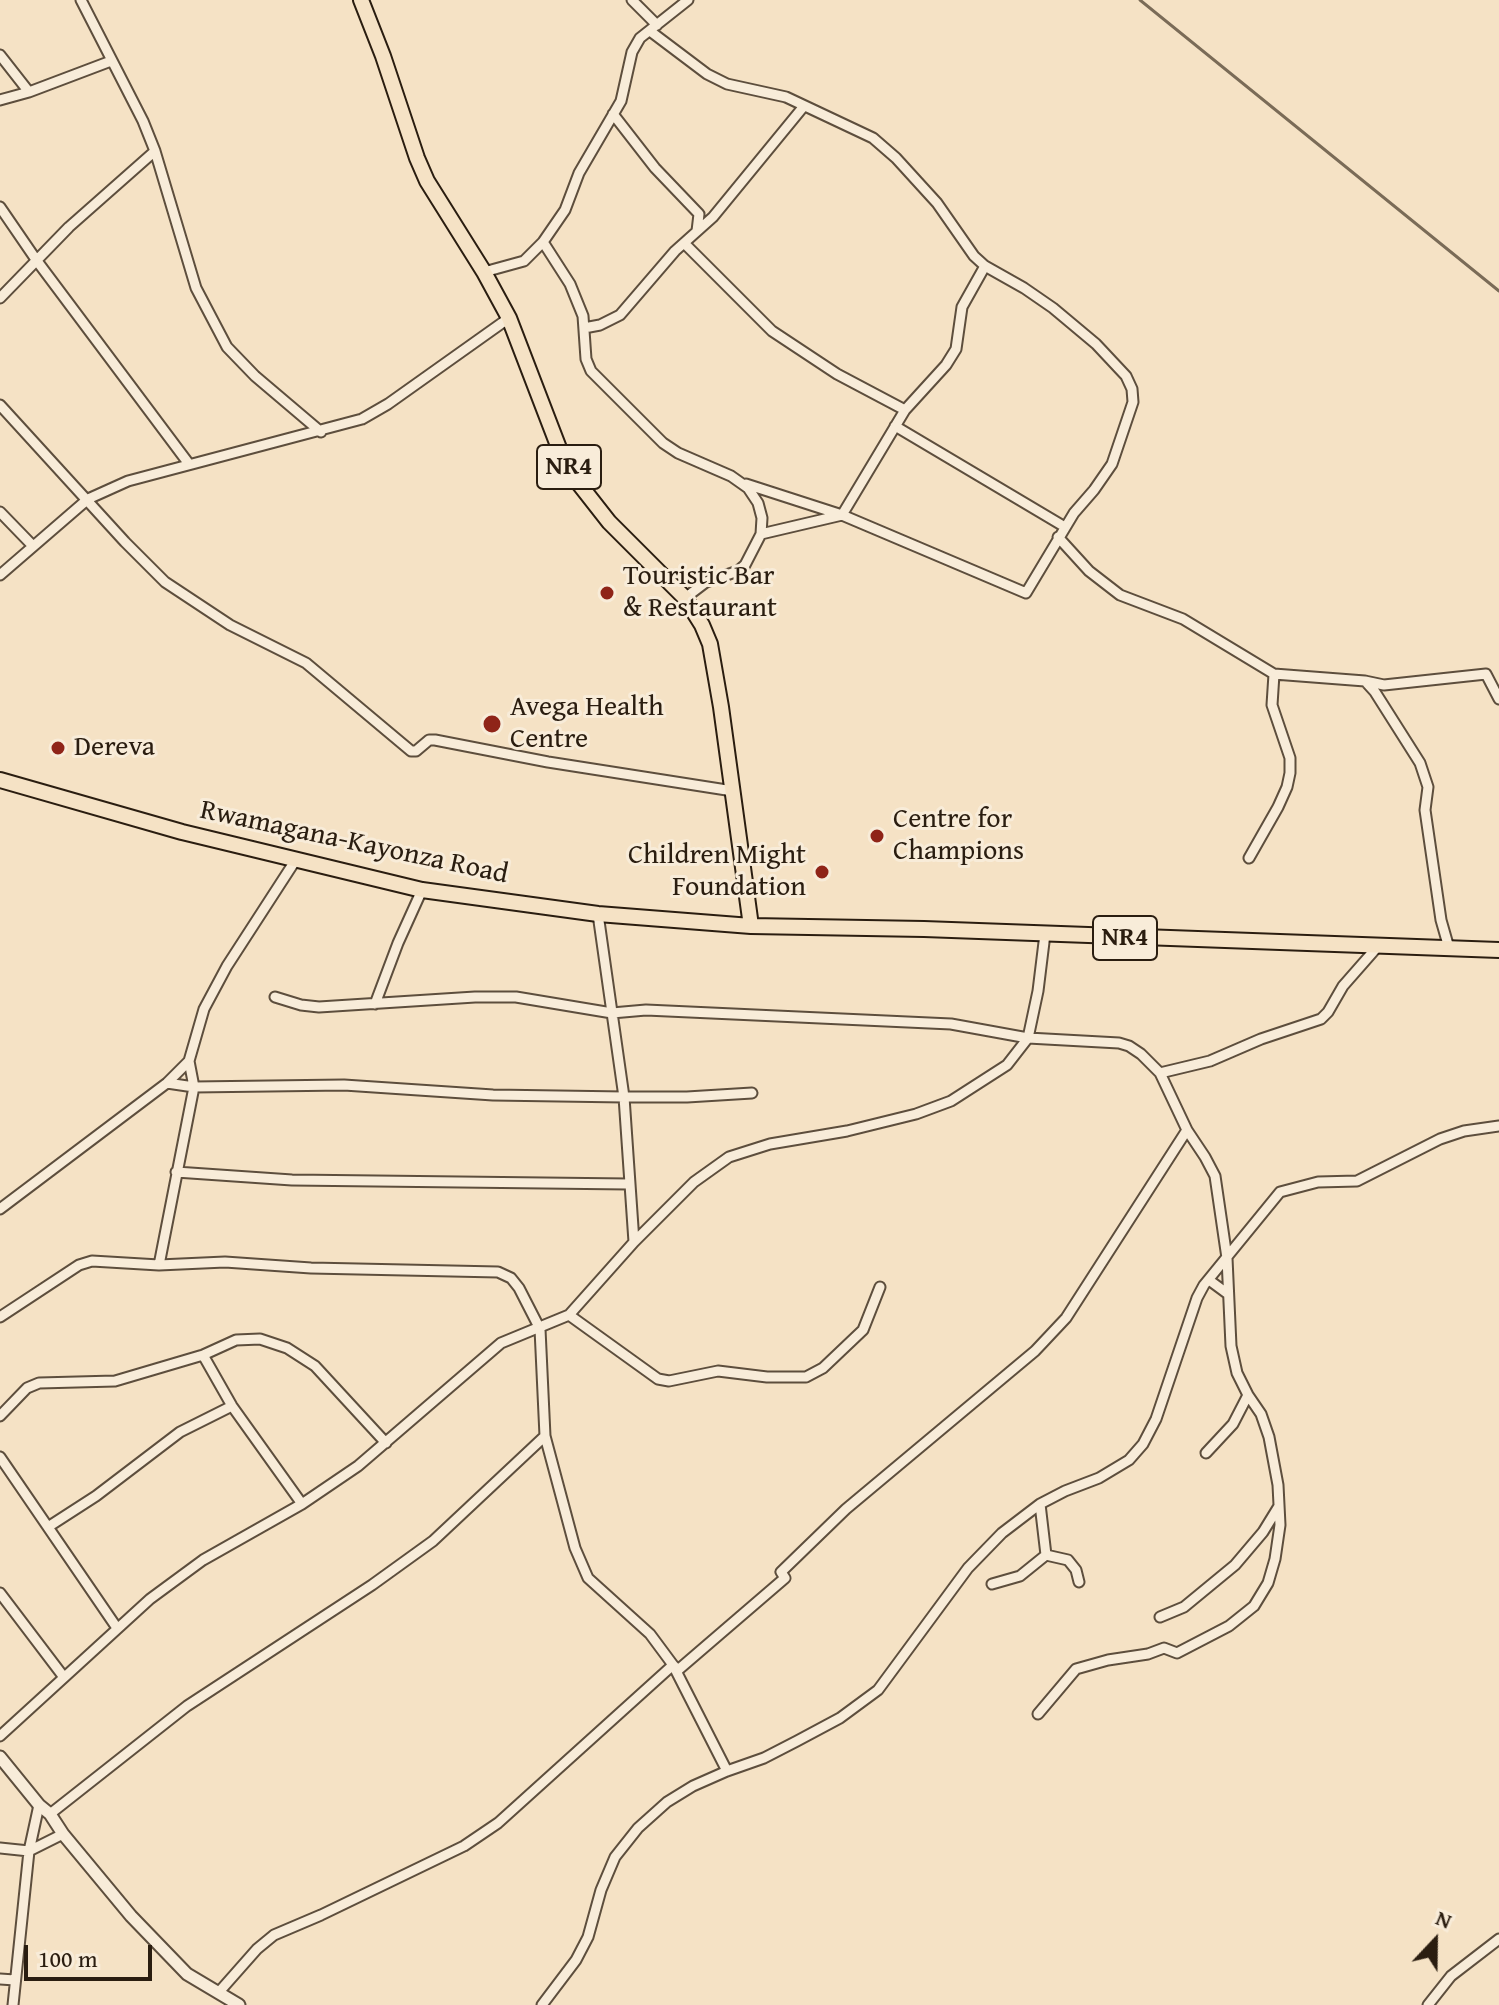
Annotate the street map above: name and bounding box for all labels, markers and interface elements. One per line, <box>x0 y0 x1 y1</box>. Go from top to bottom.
road number: NR4 <box>537 445 601 489</box>
place label: Touristic Bar & Restaurant <box>623 560 777 626</box>
marker: Touristic Bar & Restaurant <box>598 584 616 602</box>
place label: Avega Health Centre <box>510 691 664 757</box>
marker: Avega Health Centre <box>481 713 503 735</box>
place label: Dereva <box>74 731 155 765</box>
marker: Dereva <box>49 739 67 757</box>
street label: Rwamagana-Kayonza Road <box>197 794 511 892</box>
place label: Centre for Champions <box>893 803 1024 869</box>
marker: Centre for Champions <box>868 827 886 845</box>
place label: Children Might Foundation <box>628 839 806 905</box>
marker: Children Might Foundation <box>813 863 831 881</box>
road number: NR4 <box>1093 916 1157 960</box>
north arrow <box>1395 1901 1475 1981</box>
text: N <box>1431 1901 1457 1936</box>
scale bar <box>28 1929 156 1979</box>
text: 100 m <box>38 1941 98 1976</box>

